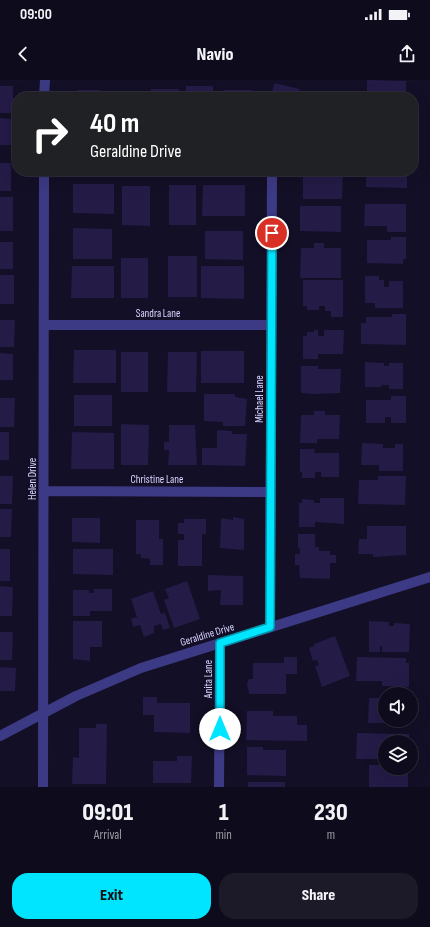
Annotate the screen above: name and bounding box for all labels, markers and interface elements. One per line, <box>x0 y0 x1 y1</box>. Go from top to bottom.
text: 09:00 <box>20 5 52 24</box>
icon: back <box>12 43 34 65</box>
icon: share <box>396 43 418 65</box>
text: Navio <box>197 44 233 65</box>
text: 40 m <box>90 107 139 140</box>
icon: right <box>24 108 76 160</box>
text: Geraldine Drive <box>90 141 182 162</box>
pin <box>255 216 289 250</box>
icon: arrive <box>261 222 283 244</box>
street label: Sandra Lane <box>136 307 180 320</box>
street label: Michael Lane <box>253 375 266 423</box>
street label: Helen Drive <box>26 458 39 500</box>
street label: Christine Lane <box>131 473 183 486</box>
street label: Geraldine Drive <box>179 620 236 649</box>
street label: Anita Lane <box>202 660 215 699</box>
map controls <box>378 687 418 775</box>
button: sound <box>378 687 418 727</box>
position arrow <box>199 708 241 750</box>
button: layers <box>378 735 418 775</box>
text: 09:01 <box>82 798 133 827</box>
text: 1 <box>219 798 229 827</box>
text: 230 <box>314 798 348 827</box>
text: Arrival <box>94 827 122 843</box>
text: min <box>215 827 232 843</box>
text: m <box>327 827 335 843</box>
button: Exit <box>12 873 211 919</box>
button: Share <box>219 873 418 919</box>

